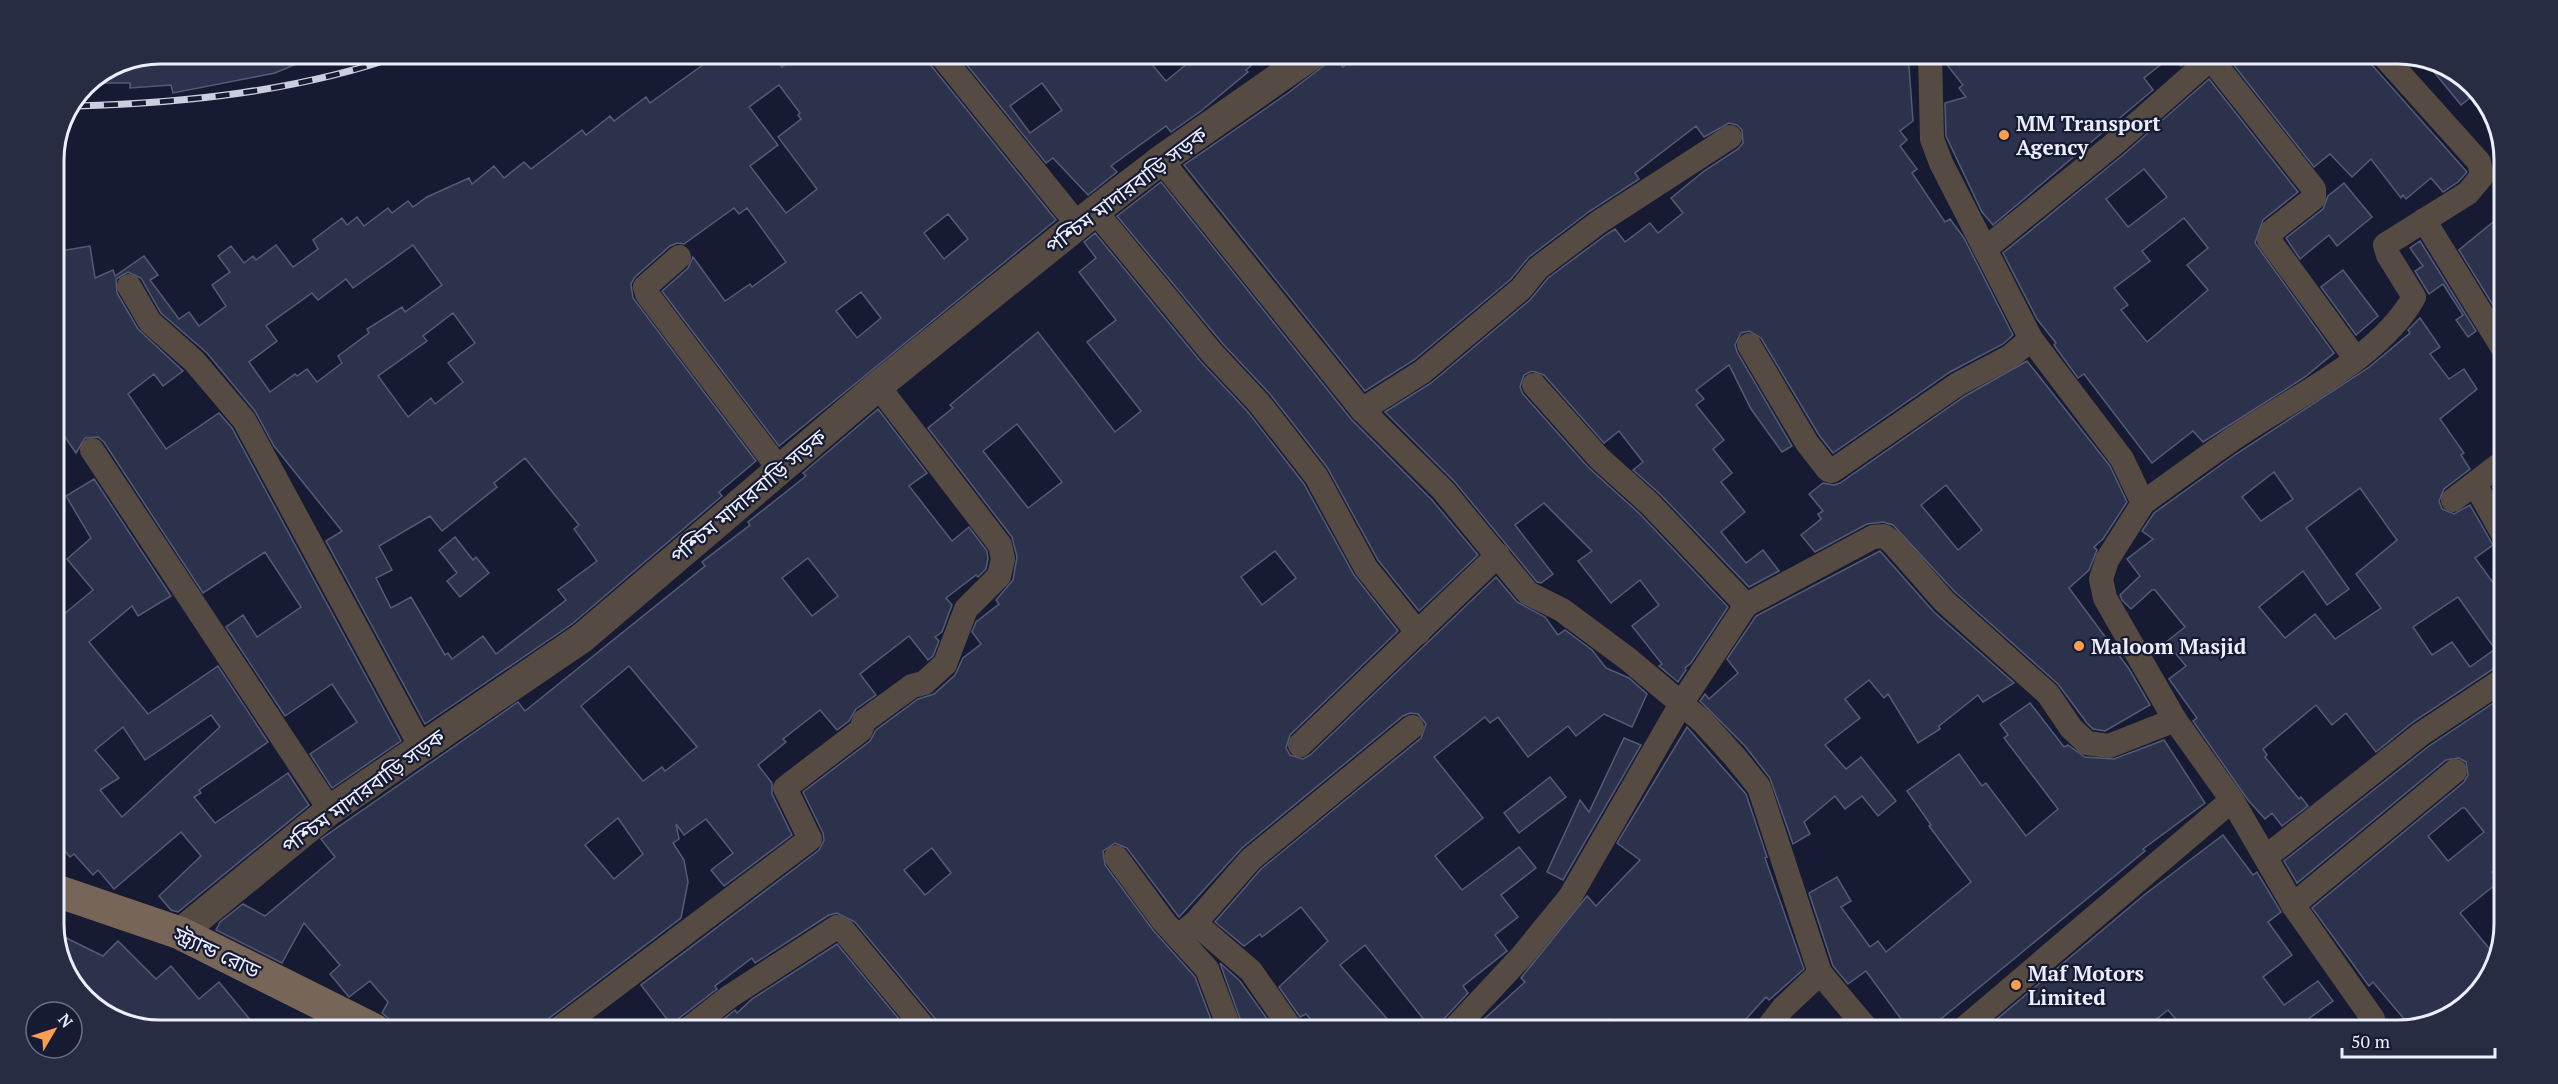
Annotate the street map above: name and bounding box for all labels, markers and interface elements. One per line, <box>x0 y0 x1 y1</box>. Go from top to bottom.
place label: MM Transport Agency <box>2016 109 2161 161</box>
street label: পশ্চিম মাদারবাড়ি সড়ক <box>1040 119 1213 260</box>
marker: MM Transport Agency <box>1997 128 2011 142</box>
street label: পশ্চিম মাদারবাড়ি সড়ক <box>664 422 833 570</box>
place label: Maloom Masjid <box>2091 632 2247 660</box>
marker: Maloom Masjid <box>2072 639 2086 653</box>
street label: পশ্চিম মাদারবাড়ি সড়ক <box>276 722 451 860</box>
street label: স্ট্র্যান্ড রোড <box>168 919 266 985</box>
place label: Maf Motors Limited <box>2028 959 2144 1011</box>
marker: Maf Motors Limited <box>2009 978 2023 992</box>
north arrow <box>24 1000 84 1060</box>
text: N <box>53 1009 78 1032</box>
scale bar <box>2342 1021 2495 1059</box>
text: 50 m <box>2351 1029 2391 1053</box>

